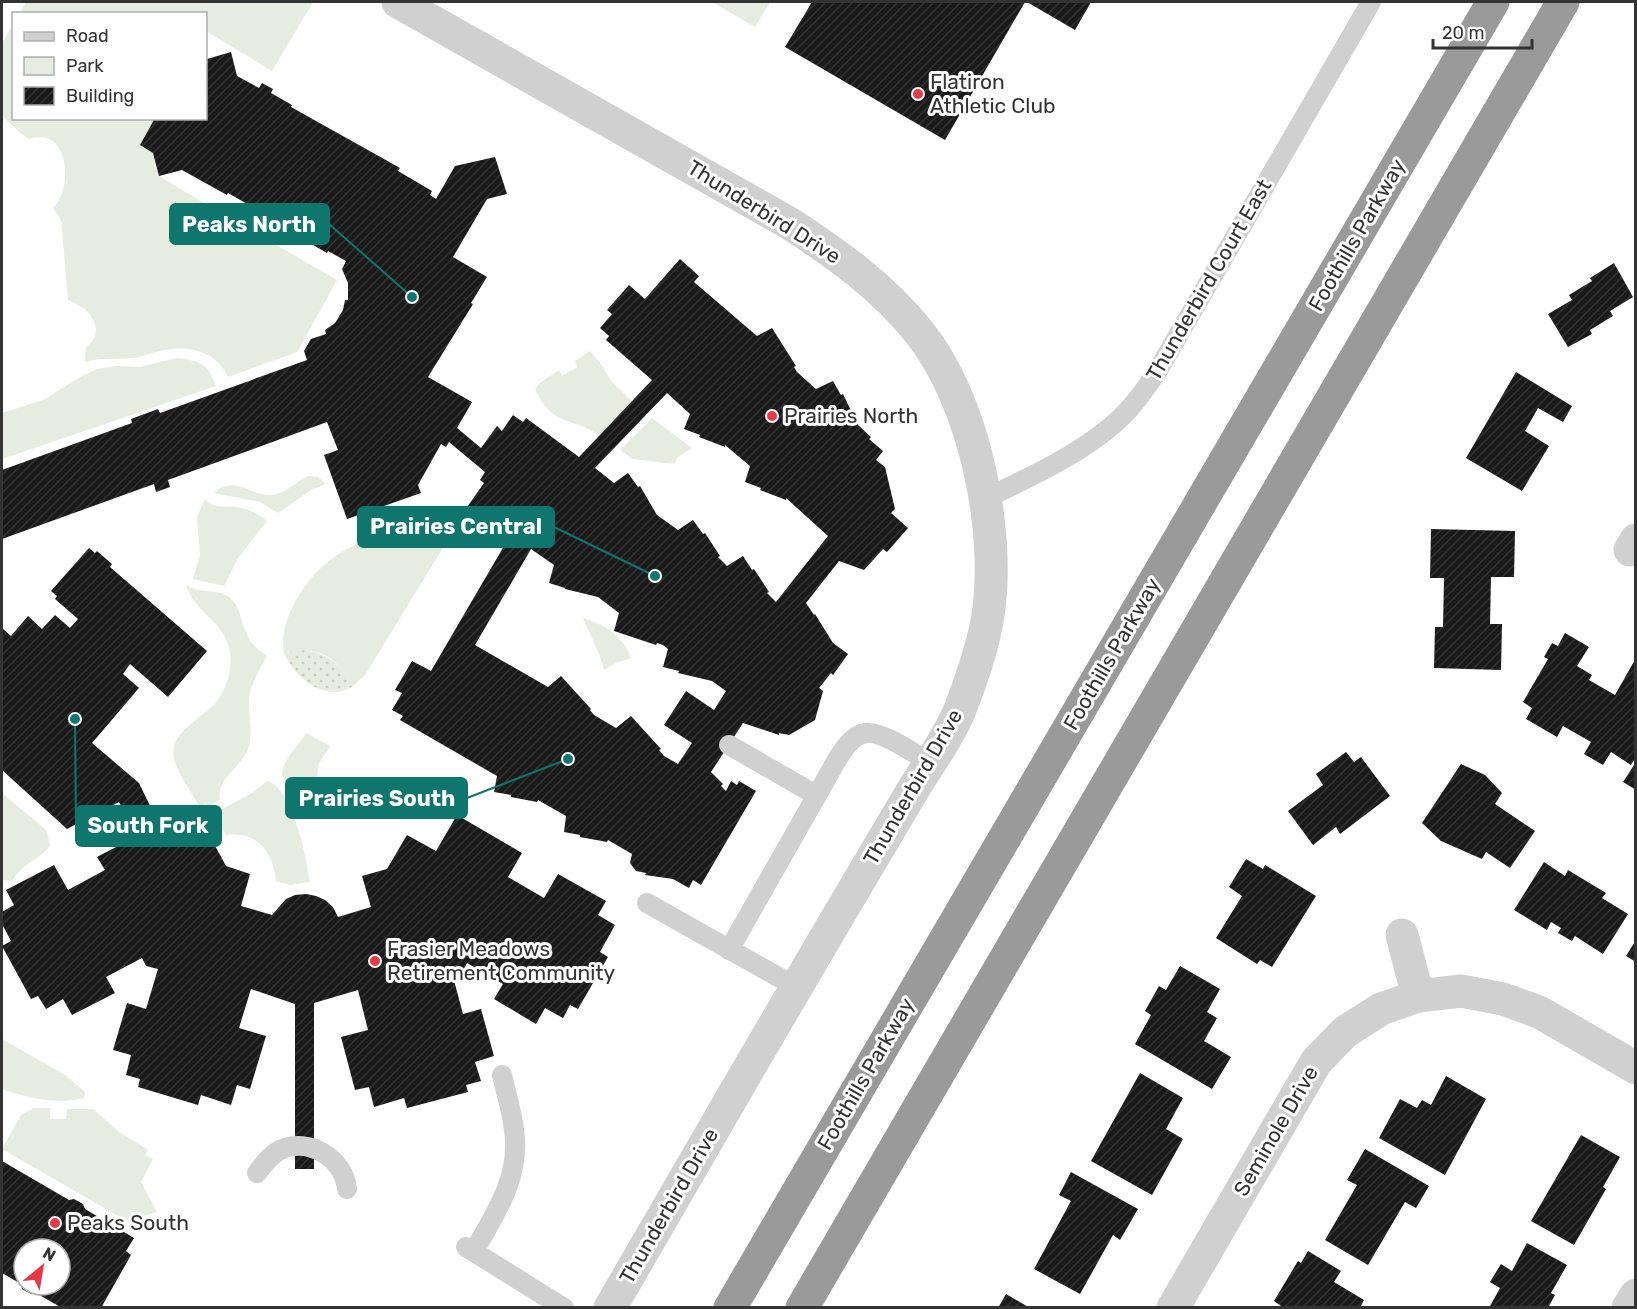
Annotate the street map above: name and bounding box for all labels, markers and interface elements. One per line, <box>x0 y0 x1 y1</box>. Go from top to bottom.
legend <box>12 12 207 120</box>
scale bar <box>1433 12 1532 50</box>
text: 20 m <box>1442 22 1484 44</box>
text: Road <box>66 25 109 47</box>
text: Park <box>66 55 104 77</box>
place label: Flatiron Athletic Club <box>930 69 1056 118</box>
text: Building <box>66 85 134 107</box>
marker: Flatiron Athletic Club <box>911 87 925 101</box>
street label: Thunderbird Drive <box>683 154 845 269</box>
street label: Foothills Parkway <box>1303 154 1410 315</box>
street label: Thunderbird Court East <box>1141 175 1276 385</box>
callout: Peaks North <box>170 204 329 244</box>
text: Peaks North <box>182 211 316 238</box>
place label: Prairies North <box>784 403 918 428</box>
marker: Prairies North <box>765 409 779 423</box>
callout: Prairies Central <box>358 507 554 547</box>
text: Prairies Central <box>370 513 542 540</box>
street label: Foothills Parkway <box>1058 573 1165 734</box>
street label: Thunderbird Drive <box>858 704 967 869</box>
callout: Prairies South <box>286 778 467 818</box>
text: Prairies South <box>299 785 455 812</box>
callout: South Fork <box>76 806 221 846</box>
text: South Fork <box>87 812 209 839</box>
place label: Frasier Meadows Retirement Community <box>387 936 616 985</box>
marker: Frasier Meadows Retirement Community <box>368 954 382 968</box>
street label: Foothills Parkway <box>812 993 919 1154</box>
street label: Seminole Drive <box>1228 1061 1323 1200</box>
street label: Thunderbird Drive <box>614 1123 723 1288</box>
place label: Peaks South <box>67 1210 189 1235</box>
marker: Peaks South <box>48 1216 62 1230</box>
north arrow <box>12 1237 72 1297</box>
text: N <box>40 1243 59 1266</box>

